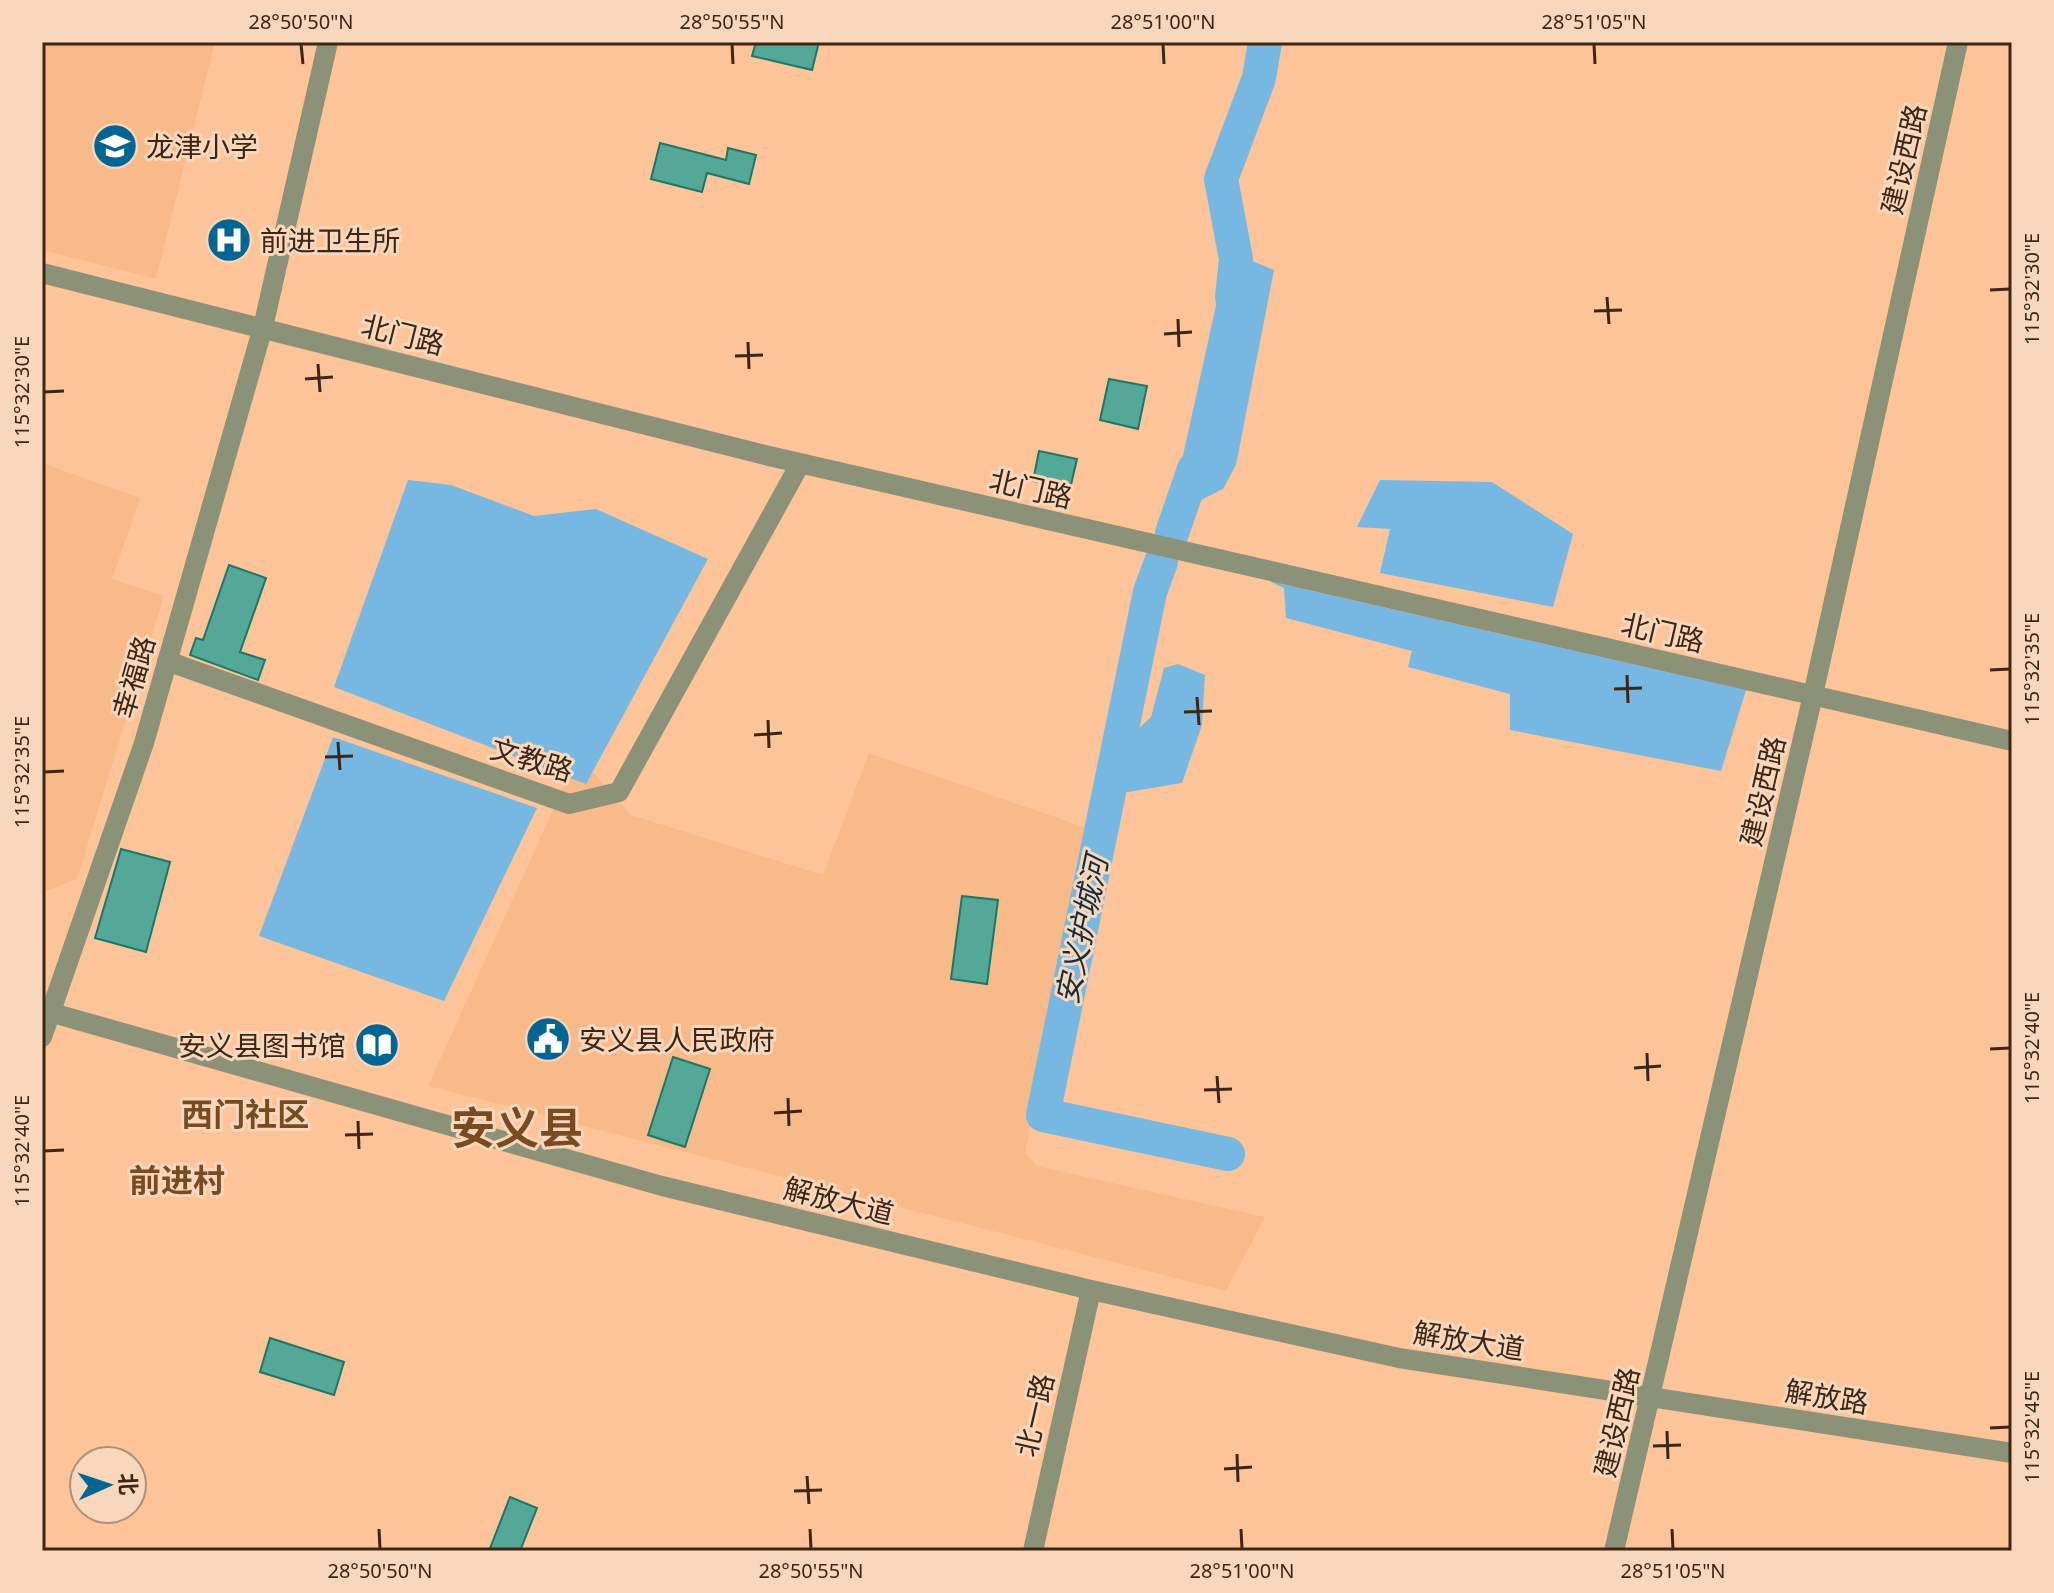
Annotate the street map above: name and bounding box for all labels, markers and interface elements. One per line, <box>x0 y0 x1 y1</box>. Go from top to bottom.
text: 28°50'50"N <box>248 8 354 35</box>
text: 28°50'55"N <box>679 8 785 35</box>
text: 28°51'00"N <box>1110 8 1216 35</box>
text: 28°51'05"N <box>1541 8 1647 35</box>
street label: 建设西路 <box>1872 100 1934 218</box>
school or university icon: 龙津小学 <box>91 122 139 170</box>
place label: 龙津小学 <box>146 127 258 165</box>
hospital icon: 前进卫生所 <box>205 216 253 264</box>
place label: 前进卫生所 <box>260 221 400 259</box>
text: 115°32'30"E <box>2018 233 2045 345</box>
street label: 北门路 <box>358 305 448 363</box>
text: 115°32'30"E <box>8 336 35 448</box>
street label: 北门路 <box>986 460 1076 516</box>
street label: 北门路 <box>1618 604 1708 660</box>
text: 115°32'35"E <box>2018 613 2045 725</box>
street label: 幸福路 <box>103 631 163 723</box>
text: 115°32'35"E <box>8 716 35 828</box>
street label: 文教路 <box>486 729 578 789</box>
street label: 建设西路 <box>1731 732 1793 850</box>
water label: 安义护城河 <box>1045 847 1118 1008</box>
text: 115°32'40"E <box>2018 992 2045 1104</box>
public building icon: 安义县人民政府 <box>524 1015 572 1063</box>
place label: 安义县人民政府 <box>579 1020 775 1058</box>
library icon: 安义县图书馆 <box>353 1021 401 1069</box>
place label: 安义县图书馆 <box>178 1026 346 1064</box>
district label: 西门社区 <box>181 1092 309 1135</box>
text: 115°32'40"E <box>8 1095 35 1207</box>
district label: 安义县 <box>451 1097 583 1157</box>
district label: 前进村 <box>129 1158 225 1201</box>
street label: 解放大道 <box>780 1168 898 1232</box>
street label: 解放大道 <box>1411 1312 1527 1368</box>
street label: 建设西路 <box>1585 1363 1647 1481</box>
street label: 北一路 <box>1006 1370 1062 1460</box>
street label: 解放路 <box>1783 1371 1871 1421</box>
text: 115°32'45"E <box>2018 1371 2045 1483</box>
north arrow <box>68 1445 148 1525</box>
text: 北 <box>113 1472 145 1496</box>
text: 28°50'50"N <box>327 1557 433 1584</box>
text: 28°50'55"N <box>758 1557 864 1584</box>
text: 28°51'00"N <box>1189 1557 1295 1584</box>
text: 28°51'05"N <box>1620 1557 1726 1584</box>

